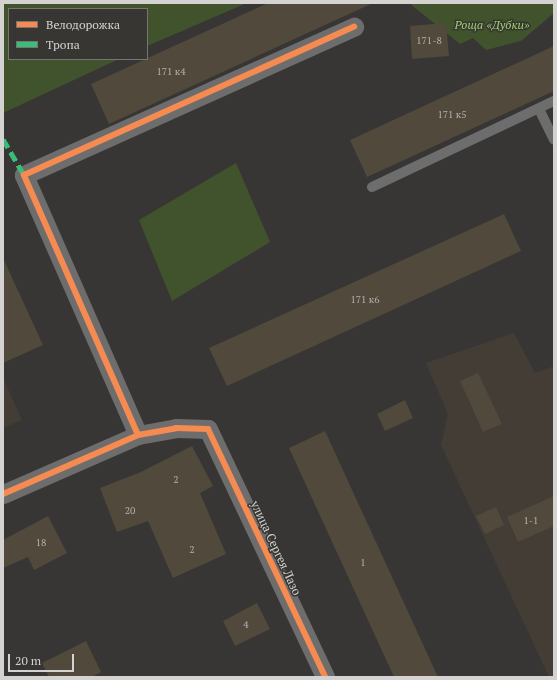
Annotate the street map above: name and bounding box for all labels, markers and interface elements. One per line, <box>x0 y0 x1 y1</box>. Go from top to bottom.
legend <box>8 8 148 60</box>
text: Велодорожка <box>46 17 120 32</box>
park label: Роща «Дубки» <box>454 18 530 32</box>
house number: 171-8 <box>416 35 442 47</box>
text: Тропа <box>46 37 80 52</box>
house number: 171 к4 <box>156 66 186 78</box>
house number: 171 к5 <box>437 109 467 121</box>
house number: 171 к6 <box>350 294 380 306</box>
house number: 2 <box>173 474 179 486</box>
street label: улица Сергея Лазо <box>248 498 304 598</box>
house number: 20 <box>125 505 135 517</box>
house number: 1-1 <box>524 515 538 527</box>
house number: 18 <box>36 537 46 549</box>
house number: 2 <box>189 544 195 556</box>
house number: 1 <box>360 557 366 569</box>
house number: 4 <box>243 619 249 631</box>
scale bar <box>10 646 76 672</box>
text: 20 m <box>15 653 41 668</box>

